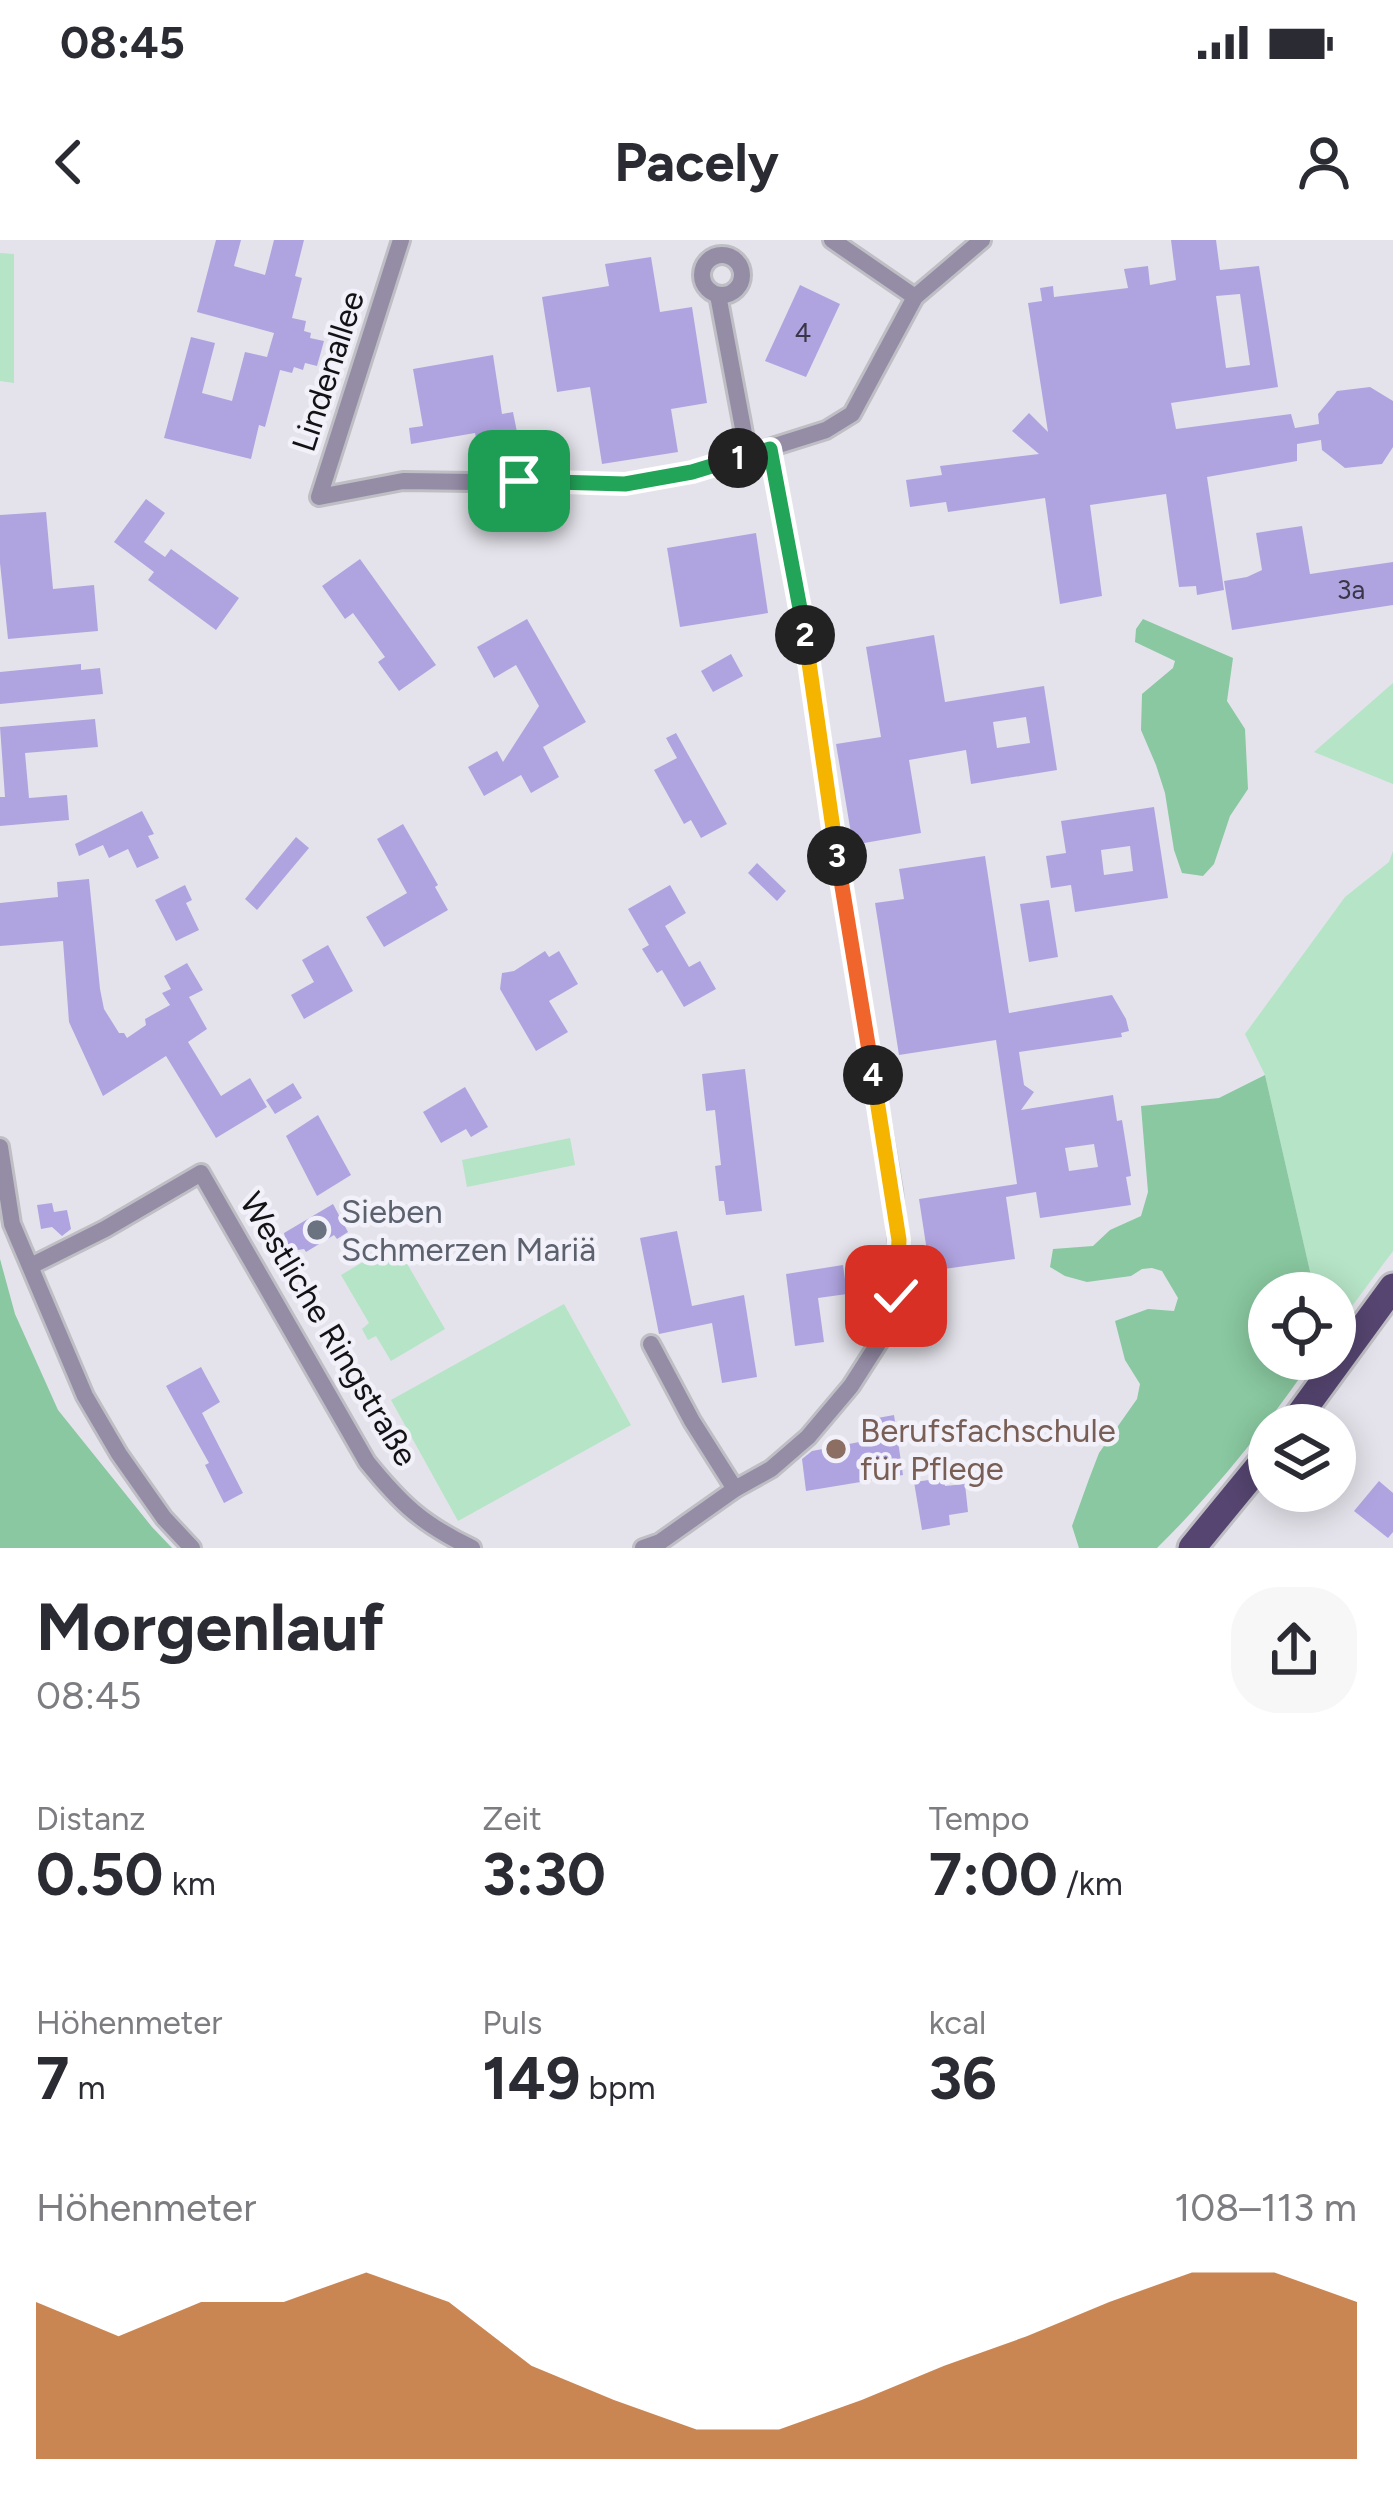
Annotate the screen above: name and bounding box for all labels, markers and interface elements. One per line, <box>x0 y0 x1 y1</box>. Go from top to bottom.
text: 08:45 <box>60 15 185 69</box>
icon: back <box>36 129 102 195</box>
icon: person <box>1291 129 1357 195</box>
text: Pacely <box>614 130 779 195</box>
street label: Lindenallee <box>284 286 372 456</box>
house number: 4 <box>795 316 811 349</box>
pin: 1 <box>708 428 768 488</box>
pin <box>468 430 570 532</box>
text: 1 <box>731 438 745 477</box>
icon: arrive <box>486 448 552 514</box>
house number: 3a <box>1337 573 1365 606</box>
pin: 2 <box>775 605 835 665</box>
text: 2 <box>795 615 815 654</box>
pin: 3 <box>807 826 867 886</box>
text: 3 <box>828 836 846 875</box>
pin: 4 <box>843 1045 903 1105</box>
text: 4 <box>863 1055 883 1094</box>
street label: Westliche Ringstraße <box>232 1185 426 1473</box>
place label: Sieben Schmerzen Mariä <box>341 1192 596 1269</box>
marker: Sieben Schmerzen Mariä <box>304 1217 330 1243</box>
pin <box>845 1245 947 1347</box>
icon: check <box>863 1263 929 1329</box>
map controls <box>1248 1272 1356 1512</box>
button: locate <box>1248 1272 1356 1380</box>
button: layers <box>1248 1404 1356 1512</box>
place label: Berufsfachschule für Pflege <box>860 1411 1116 1488</box>
marker: Berufsfachschule für Pflege <box>823 1436 849 1462</box>
text: Morgenlauf <box>36 1587 384 1667</box>
button: share <box>1231 1587 1357 1713</box>
text: 08:45 <box>36 1672 141 1719</box>
text: Distanz <box>36 1799 146 1838</box>
text: Zeit <box>482 1799 542 1838</box>
text: Tempo <box>929 1799 1030 1838</box>
text: 0.50 <box>36 1838 164 1910</box>
text: 3:30 <box>482 1838 606 1910</box>
text: 7:00 <box>929 1838 1058 1910</box>
text: km <box>164 1864 216 1903</box>
text: /km <box>1058 1864 1123 1903</box>
text: Höhenmeter <box>36 2003 222 2042</box>
text: Puls <box>482 2003 542 2042</box>
text: kcal <box>929 2003 986 2042</box>
text: 7 <box>36 2042 69 2114</box>
text: 149 <box>482 2042 580 2114</box>
text: 36 <box>929 2042 997 2114</box>
text: m <box>69 2068 106 2107</box>
text: bpm <box>580 2068 656 2107</box>
text: Höhenmeter <box>36 2184 256 2231</box>
text: 108–113 m <box>1174 2184 1357 2231</box>

